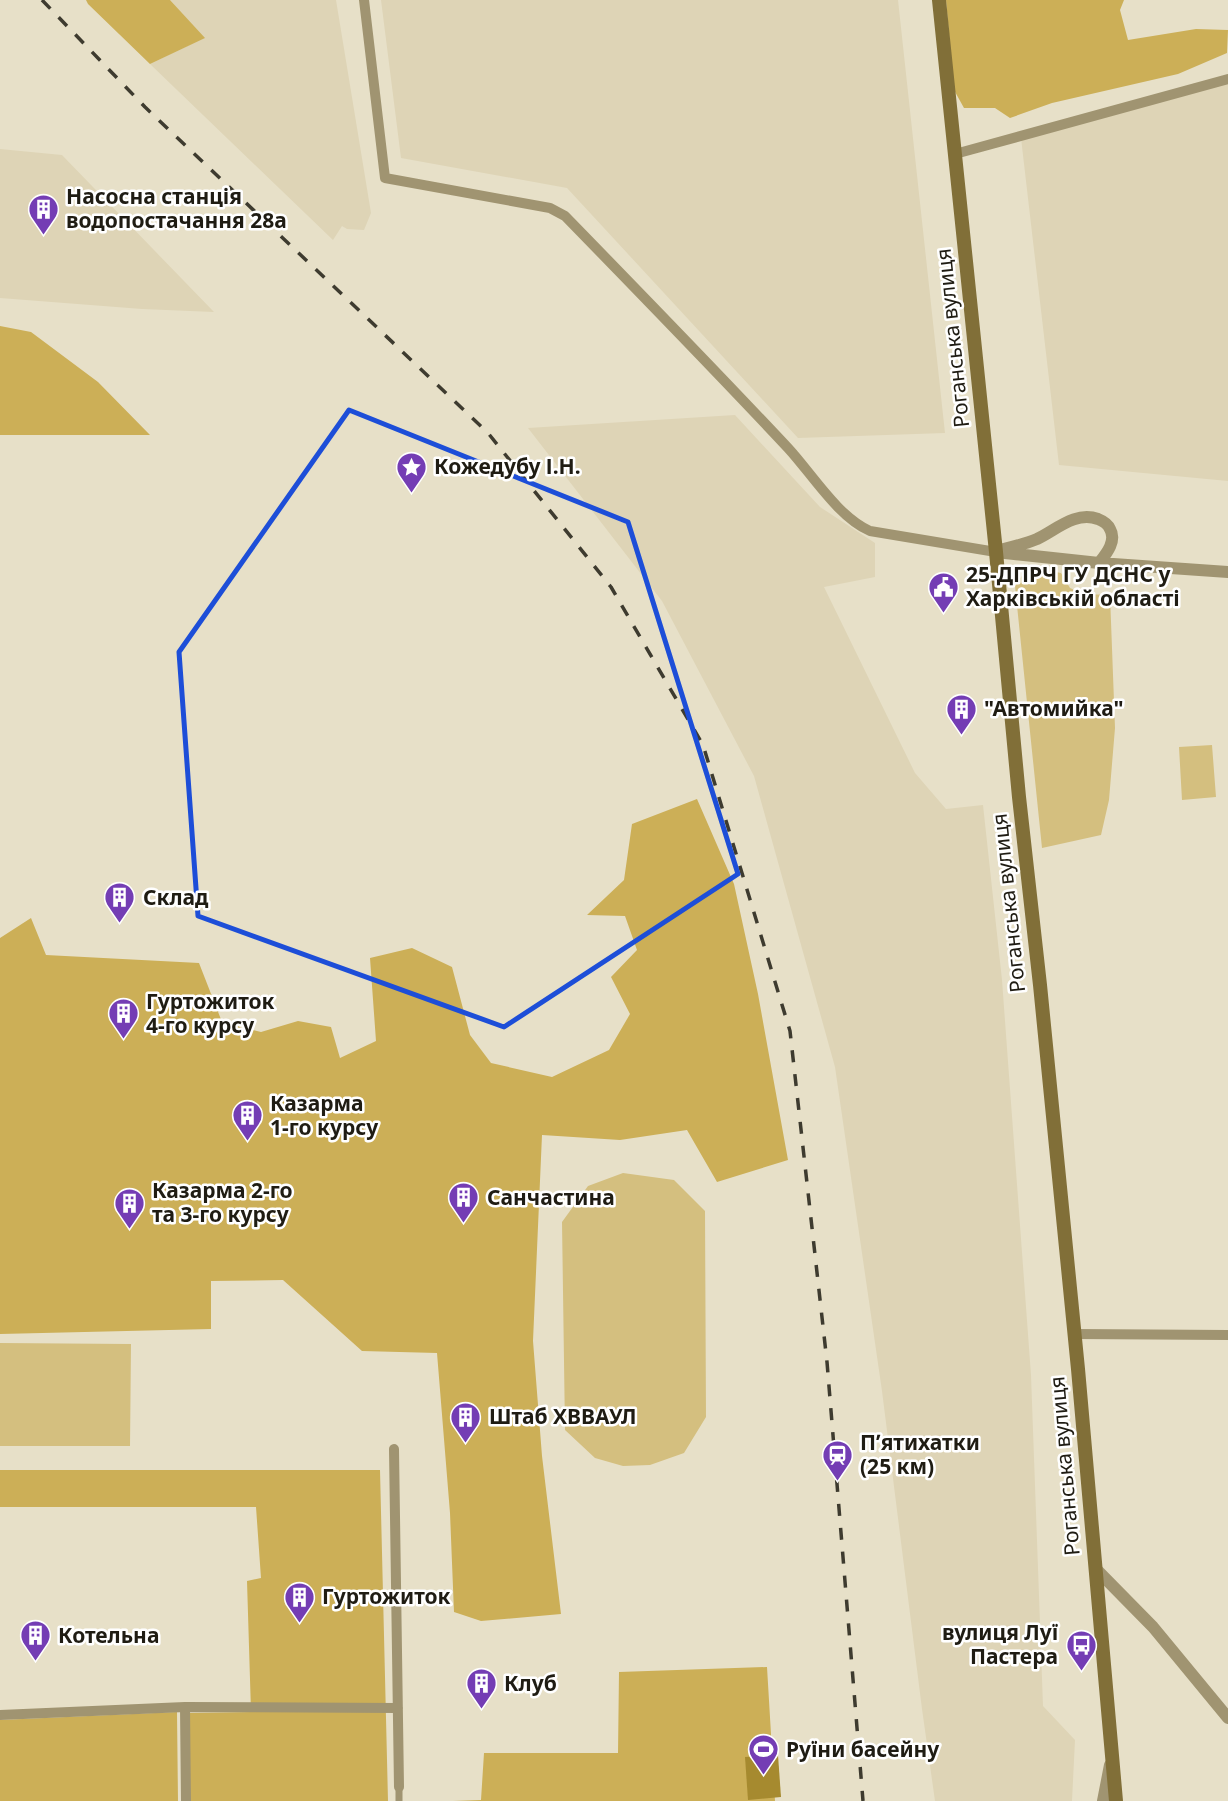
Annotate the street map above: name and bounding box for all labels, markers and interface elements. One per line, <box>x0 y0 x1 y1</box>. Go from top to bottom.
place label: Насосна станція водопостачання 28а <box>66 182 287 234</box>
building icon: Насосна станція водопостачання 28а <box>26 192 60 236</box>
street label: Роганська вулиця <box>929 247 975 429</box>
place icon: Кожедубу І.Н. <box>394 450 428 494</box>
place label: Кожедубу І.Н. <box>434 452 581 480</box>
place label: 25-ДПРЧ ГУ ДСНС у Харківській області <box>966 560 1180 612</box>
public building icon: 25-ДПРЧ ГУ ДСНС у Харківській області <box>926 570 960 614</box>
building icon: "Автомийка" <box>944 692 978 736</box>
place label: "Автомийка" <box>984 694 1124 722</box>
street label: Роганська вулиця <box>985 812 1031 994</box>
building icon: Склад <box>103 881 137 925</box>
place label: Склад <box>143 883 209 911</box>
place label: Гуртожиток 4-го курсу <box>146 987 275 1039</box>
building icon: Гуртожиток 4-го курсу <box>106 997 140 1041</box>
place label: Казарма 1-го курсу <box>270 1089 378 1141</box>
building icon: Казарма 1-го курсу <box>230 1099 264 1143</box>
place label: Казарма 2-го та 3-го курсу <box>152 1176 293 1228</box>
building icon: Санчастина <box>447 1181 481 1225</box>
place label: Санчастина <box>487 1183 615 1211</box>
building icon: Казарма 2-го та 3-го курсу <box>112 1186 146 1230</box>
street label: Роганська вулиця <box>1042 1375 1086 1557</box>
building icon: Штаб ХВВАУЛ <box>449 1400 483 1444</box>
place label: Штаб ХВВАУЛ <box>489 1402 636 1430</box>
place label: Пʼятихатки (25 км) <box>860 1428 980 1480</box>
station icon: Пʼятихатки (25 км) <box>820 1438 854 1482</box>
building icon: Гуртожиток <box>282 1580 316 1624</box>
place label: Гуртожиток <box>322 1582 451 1610</box>
place label: вулиця Луї Пастера <box>942 1618 1059 1670</box>
building icon: Котельна <box>18 1619 52 1663</box>
place label: Котельна <box>58 1621 159 1649</box>
bus stop icon: вулиця Луї Пастера <box>1064 1628 1098 1672</box>
building icon: Клуб <box>464 1667 498 1711</box>
place label: Клуб <box>504 1669 557 1697</box>
sports icon: Руїни басейну <box>746 1733 780 1777</box>
place label: Руїни басейну <box>786 1735 939 1763</box>

